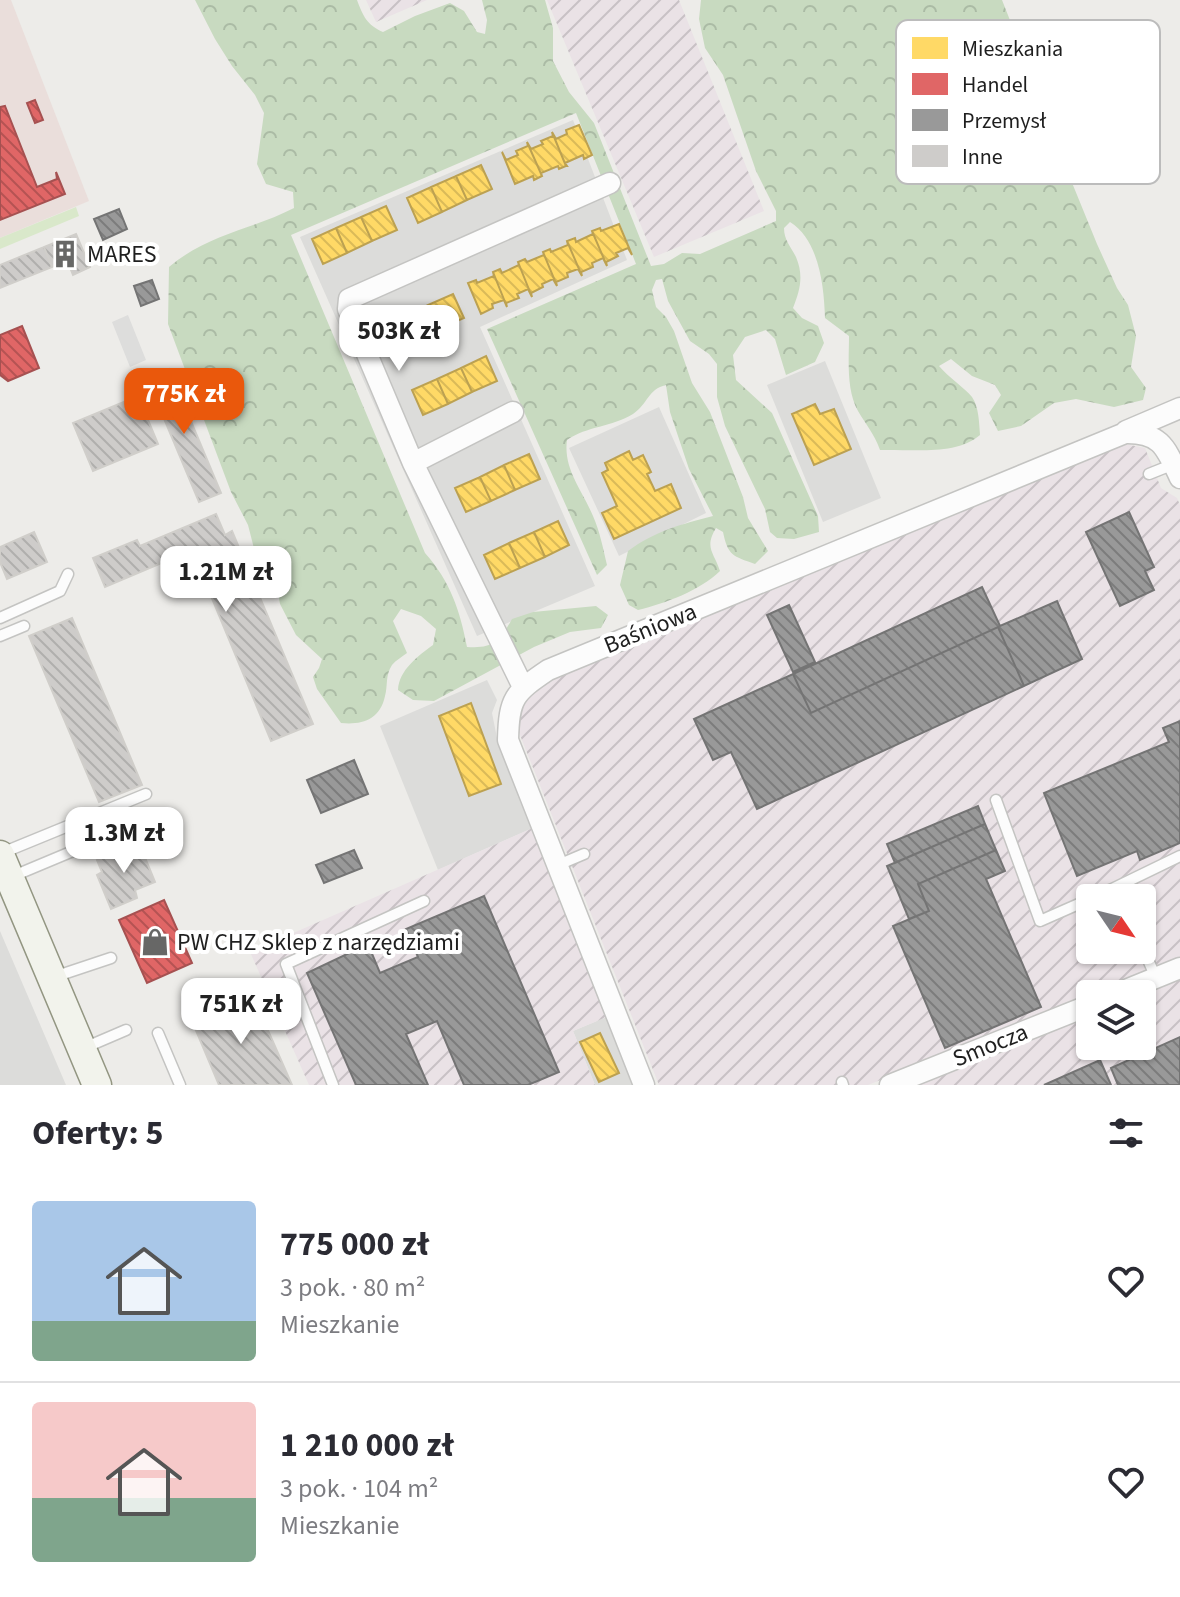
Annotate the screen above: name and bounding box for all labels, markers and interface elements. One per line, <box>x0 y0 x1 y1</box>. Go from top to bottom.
legend <box>896 20 1160 184</box>
text: Mieszkania <box>962 33 1063 65</box>
text: Handel <box>962 69 1028 101</box>
text: Przemysł <box>962 105 1047 137</box>
text: Inne <box>962 141 1003 173</box>
place label: MARES <box>87 237 157 272</box>
building icon: MARES <box>50 239 80 269</box>
pin: 503K zł <box>325 305 473 373</box>
text: 503K zł <box>357 312 441 349</box>
pin: 775K zł <box>110 368 258 436</box>
text: 775K zł <box>142 375 226 412</box>
pin: 1.21M zł <box>143 546 309 614</box>
text: 1.21M zł <box>178 553 274 590</box>
street label: Baśniowa <box>599 594 702 663</box>
pin: 1.3M zł <box>50 807 198 875</box>
text: 1.3M zł <box>83 814 165 851</box>
north arrow <box>1076 884 1156 964</box>
map controls <box>1076 884 1156 1060</box>
place label: PW CHZ Sklep z narzędziami <box>177 925 460 960</box>
shop icon: PW CHZ Sklep z narzędziami <box>140 927 170 957</box>
pin: 751K zł <box>167 978 315 1046</box>
button: layers <box>1076 980 1156 1060</box>
text: 751K zł <box>199 985 283 1022</box>
street label: Smocza <box>947 1015 1033 1076</box>
text: Oferty: 5 <box>32 1109 163 1158</box>
icon: filters <box>1104 1111 1148 1155</box>
text: 775 000 zł <box>280 1220 429 1269</box>
icon: home <box>96 1233 192 1329</box>
icon: heart <box>1104 1259 1148 1303</box>
text: 3 pok. · 80 m² <box>280 1269 425 1306</box>
text: Mieszkanie <box>280 1306 399 1343</box>
text: 1 210 000 zł <box>280 1421 454 1470</box>
icon: home <box>96 1434 192 1530</box>
icon: heart <box>1104 1460 1148 1504</box>
text: 3 pok. · 104 m² <box>280 1470 438 1507</box>
text: Mieszkanie <box>280 1507 399 1544</box>

